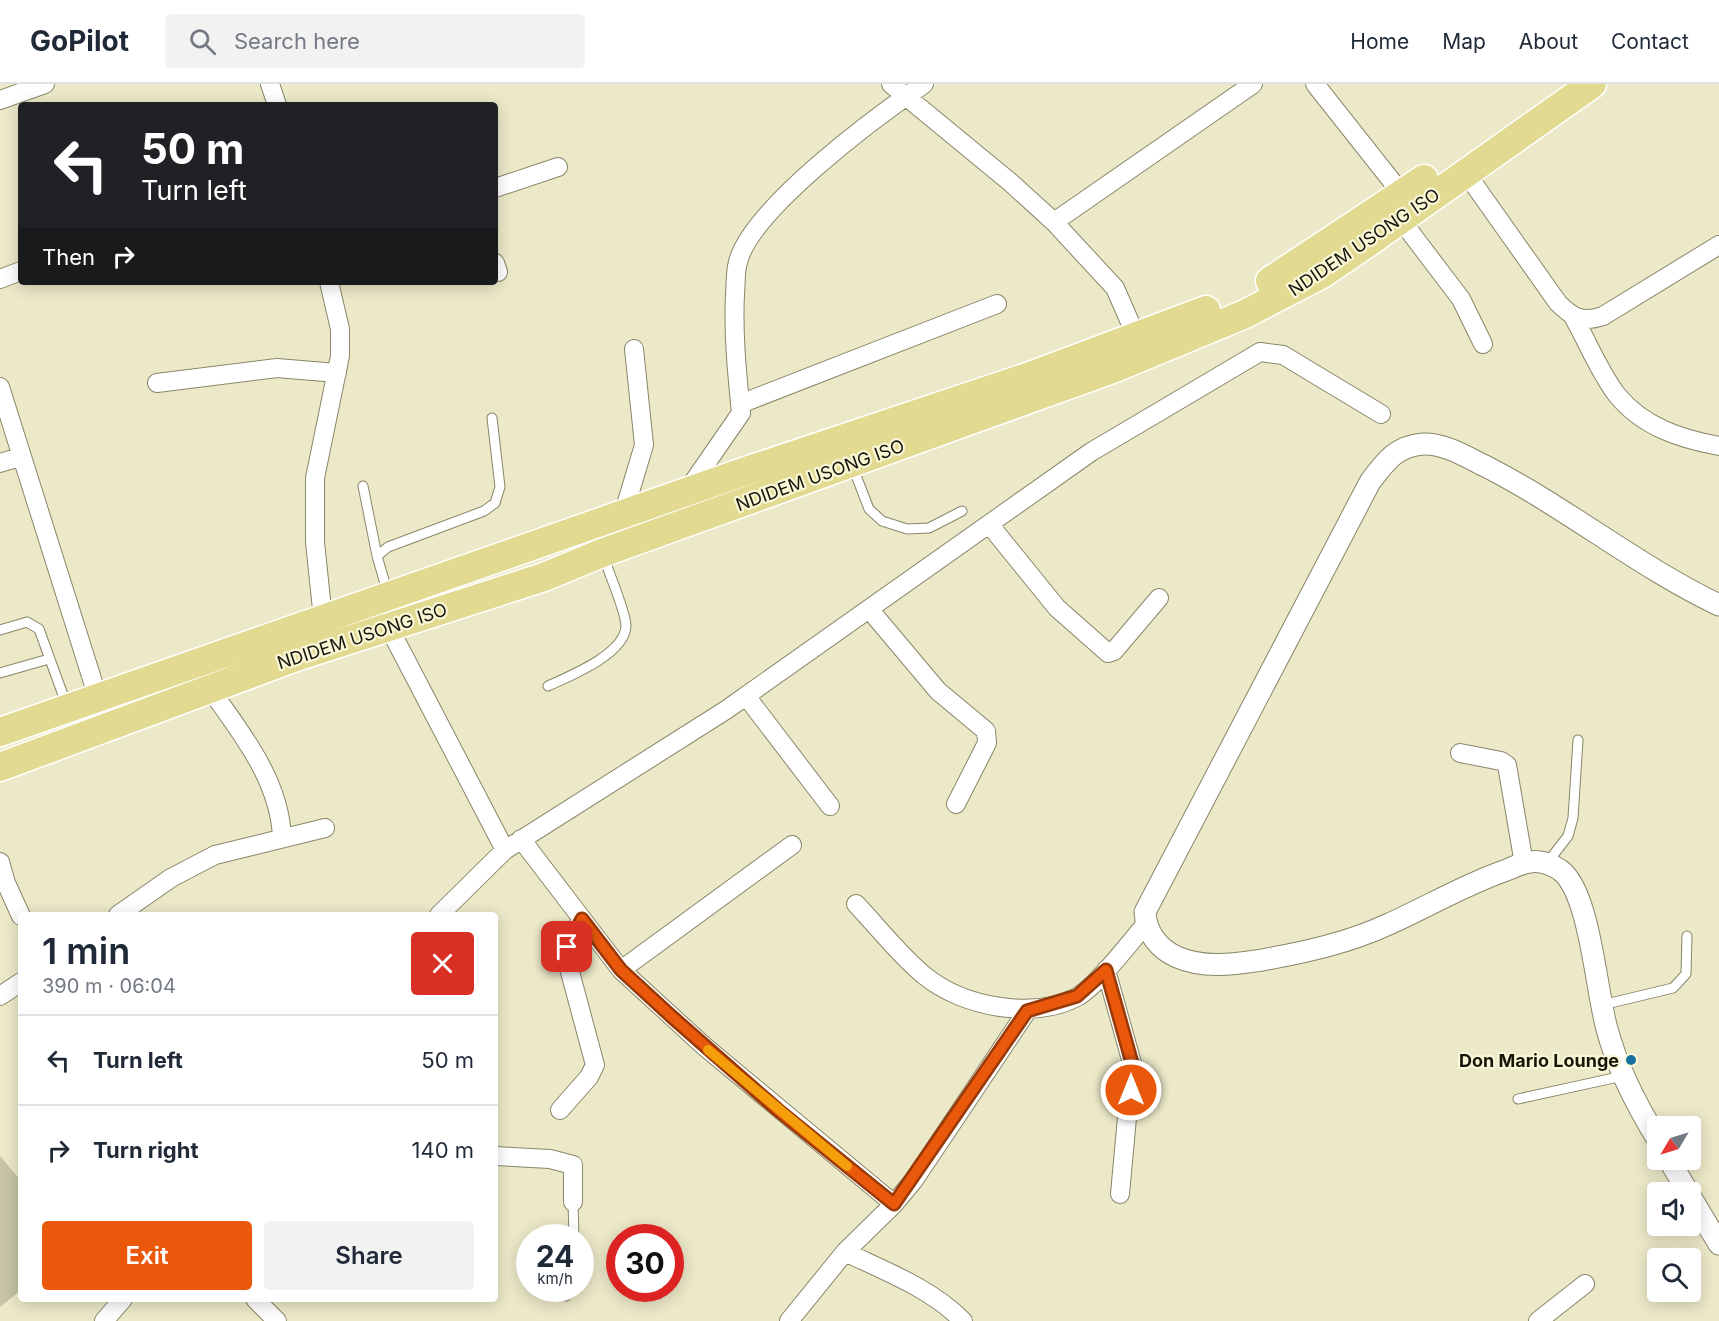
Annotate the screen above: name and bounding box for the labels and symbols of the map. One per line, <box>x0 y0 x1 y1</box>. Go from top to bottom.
street label: NDIDEM USONG ISO <box>1285 184 1443 300</box>
street label: NDIDEM USONG ISO <box>733 435 907 515</box>
street label: NDIDEM USONG ISO <box>274 599 450 673</box>
pin <box>541 921 592 972</box>
place label: Don Mario Lounge <box>1459 1050 1619 1071</box>
marker: Don Mario Lounge <box>1624 1053 1638 1067</box>
position arrow <box>1099 1058 1163 1122</box>
north arrow <box>1647 1116 1701 1170</box>
speed limit sign: 30 <box>606 1224 684 1302</box>

